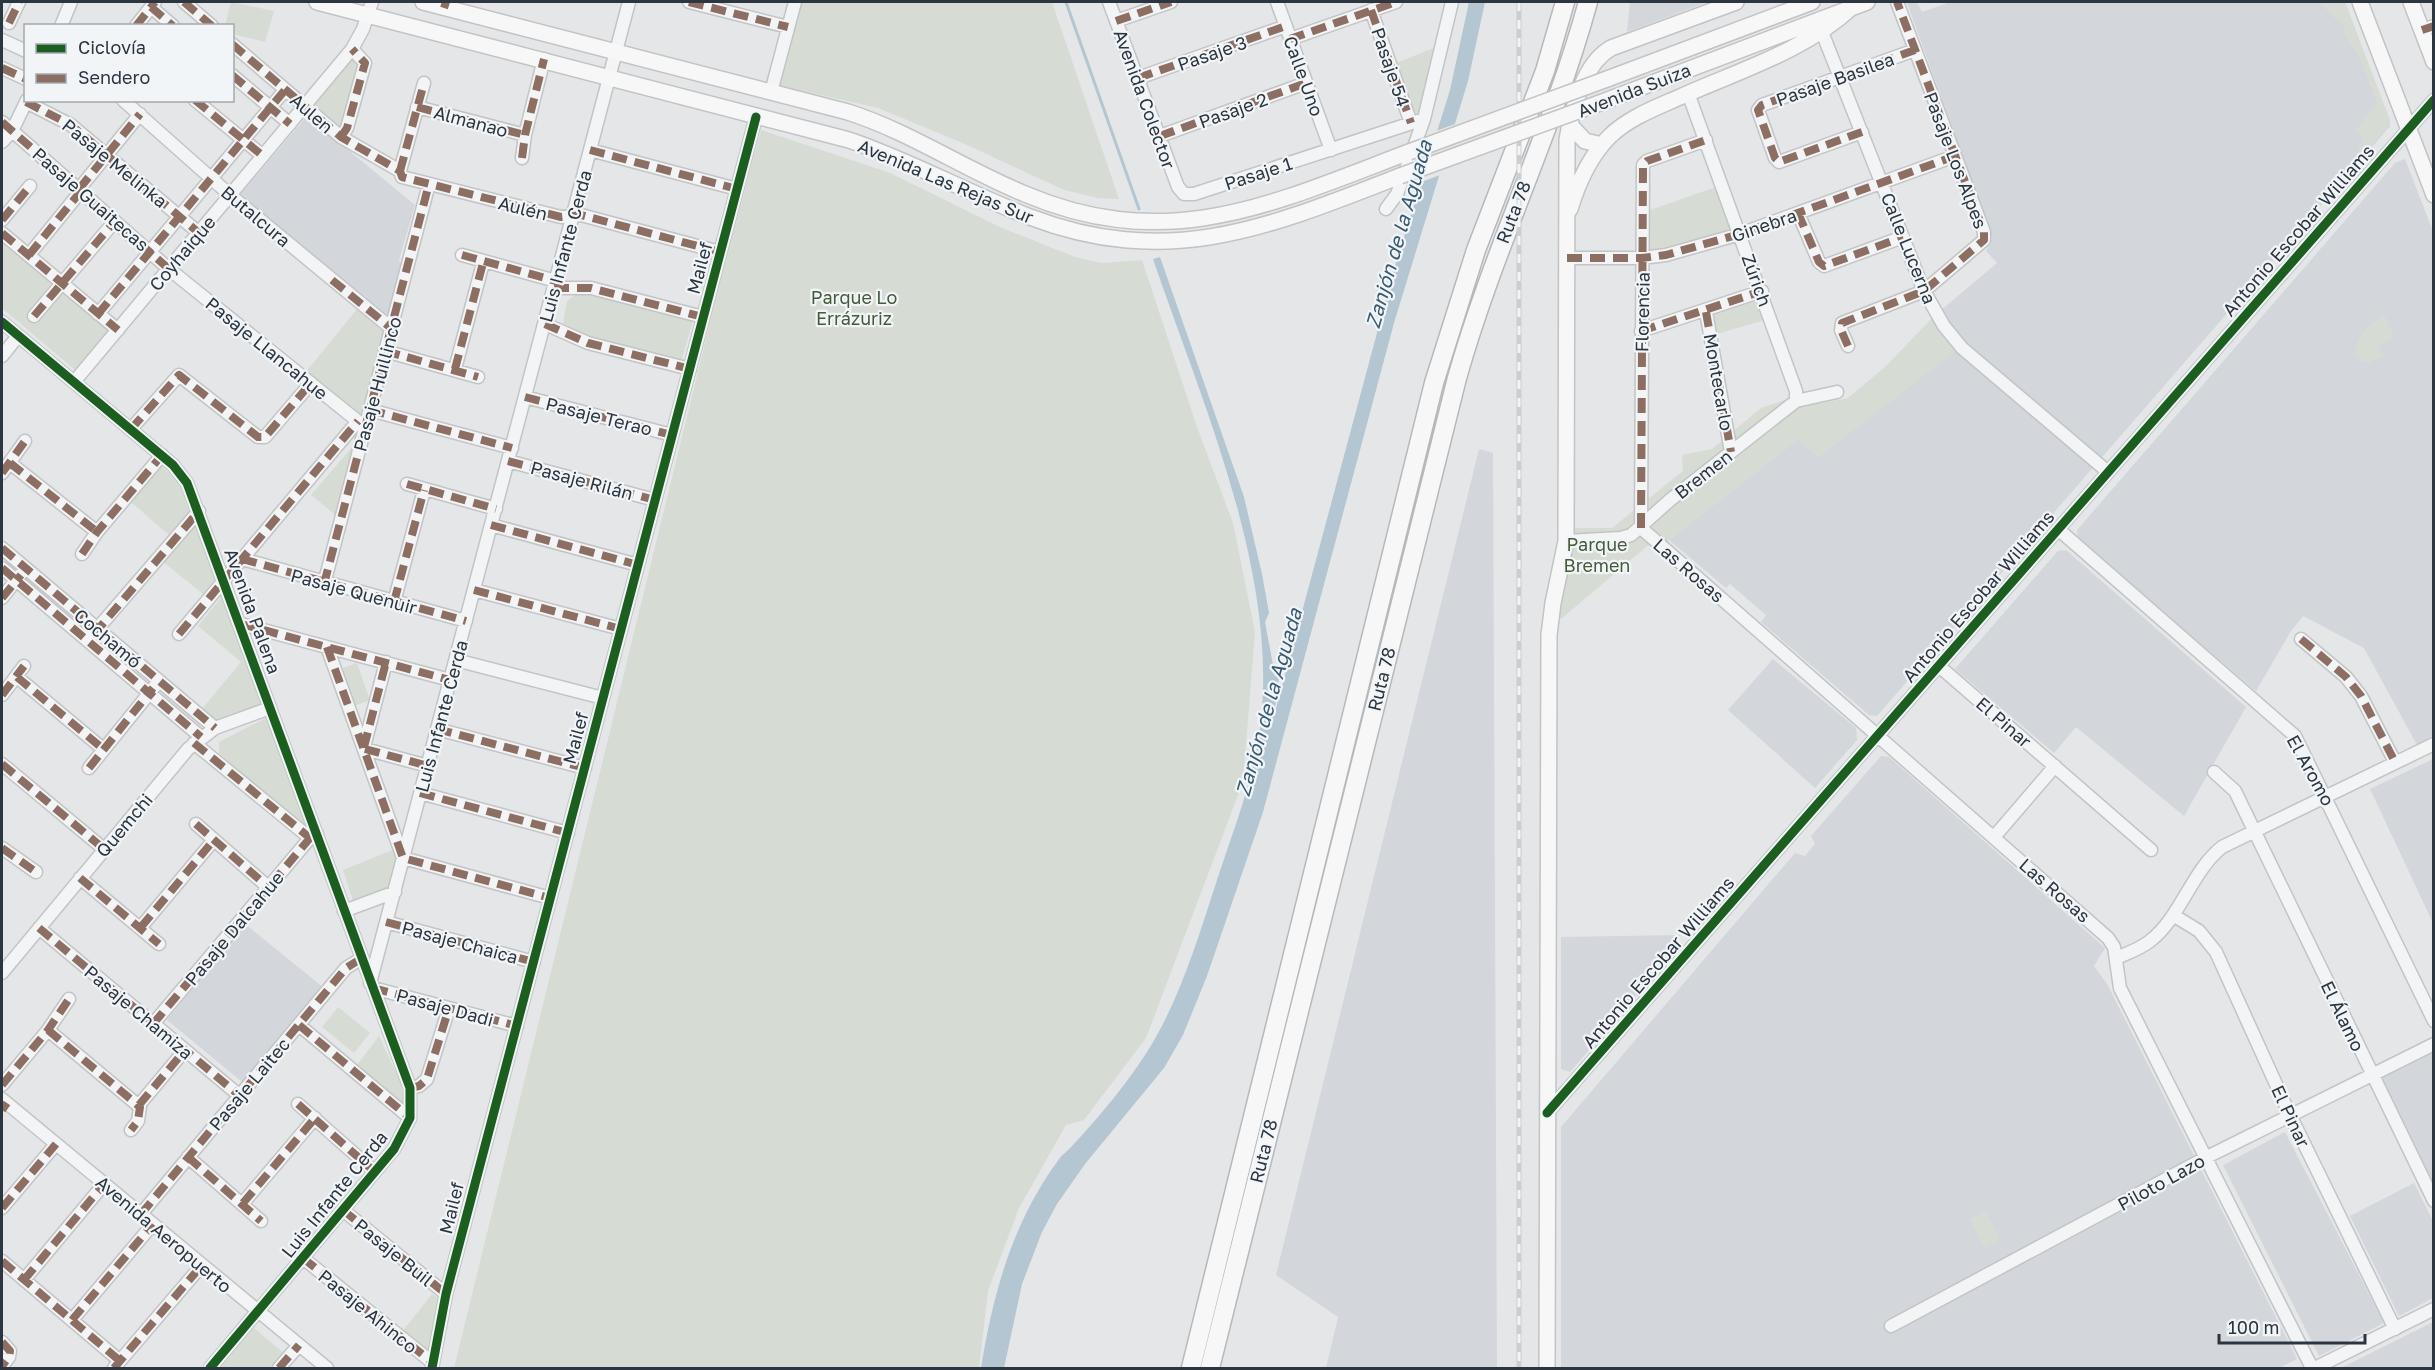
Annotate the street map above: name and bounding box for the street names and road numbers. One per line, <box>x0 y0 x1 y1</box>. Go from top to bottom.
street label: Pasaje 54 <box>1367 24 1415 110</box>
street label: Avenida Colector <box>1110 26 1180 172</box>
street label: Pasaje 3 <box>1174 31 1250 75</box>
street label: Calle Uno <box>1279 33 1329 119</box>
street label: Pasaje Basilea <box>1773 47 1897 111</box>
street label: Avenida Suiza <box>1574 58 1694 122</box>
street label: Pasaje 2 <box>1196 87 1270 133</box>
street label: Aulen <box>286 88 338 138</box>
street label: Pasaje Los Alpes <box>1920 89 1992 231</box>
street label: Almanao <box>432 101 510 141</box>
street label: Pasaje Melinka <box>58 114 172 212</box>
street label: Avenida Las Rejas Sur <box>855 134 1037 228</box>
street label: Antonio Escobar Williams <box>2217 140 2379 320</box>
street label: Pasaje Guaitecas <box>28 142 154 256</box>
street label: Pasaje 1 <box>1221 152 1295 194</box>
street label: Luis Infante Cerda <box>534 168 596 324</box>
street label: Ruta 78 <box>1491 178 1535 246</box>
street label: Butalcura <box>217 181 295 251</box>
street label: Calle Lucerna <box>1877 189 1941 307</box>
street label: Aulén <box>496 191 550 225</box>
street label: Ginebra <box>1729 204 1799 246</box>
street label: Coyhaique <box>144 211 220 295</box>
street label: Mailef <box>682 239 717 296</box>
street label: Zúrich <box>1737 251 1777 309</box>
street label: Florencia <box>1630 272 1654 352</box>
street label: Pasaje Llancahue <box>202 292 332 404</box>
street label: Pasaje Huillinco <box>348 314 406 454</box>
street label: Montecarlo <box>1700 332 1738 432</box>
street label: Pasaje Terao <box>543 392 655 440</box>
street label: Bremen <box>1670 445 1736 503</box>
street label: Pasaje Rilán <box>528 456 636 504</box>
street label: Antonio Escobar Williams <box>1897 506 2059 686</box>
street label: Las Rosas <box>1649 533 1729 607</box>
street label: Avenida Palena <box>220 545 286 677</box>
street label: Pasaje Quenuir <box>289 564 419 618</box>
street label: Cochamó <box>70 604 146 672</box>
street label: Luis Infante Cerda <box>410 638 472 794</box>
street label: Ruta 78 <box>1362 645 1400 713</box>
street label: El Pinar <box>1972 692 2036 752</box>
street label: Mailef <box>558 709 593 766</box>
street label: El Aromo <box>2283 731 2339 809</box>
street label: Quemchi <box>91 789 157 861</box>
street label: Las Rosas <box>2015 853 2095 927</box>
street label: Pasaje Dalcahue <box>180 867 288 989</box>
street label: Antonio Escobar Williams <box>1577 872 1739 1052</box>
street label: Pasaje Chaica <box>399 916 521 968</box>
street label: Pasaje Chamiza <box>80 960 198 1064</box>
street label: El Álamo <box>2317 977 2369 1055</box>
street label: Pasaje Dadi <box>394 983 496 1031</box>
street label: Pasaje Laitec <box>204 1033 294 1135</box>
street label: El Pinar <box>2267 1081 2315 1151</box>
street label: Ruta 78 <box>1244 1117 1282 1185</box>
street label: Luis Infante Cerda <box>276 1126 392 1262</box>
street label: Piloto Lazo <box>2114 1149 2208 1215</box>
street label: Avenida Aeropuerto <box>92 1171 236 1297</box>
street label: Mailef <box>434 1179 468 1236</box>
street label: Pasaje Buil <box>350 1214 438 1291</box>
street label: Pasaje Ahinco <box>314 1264 422 1358</box>

